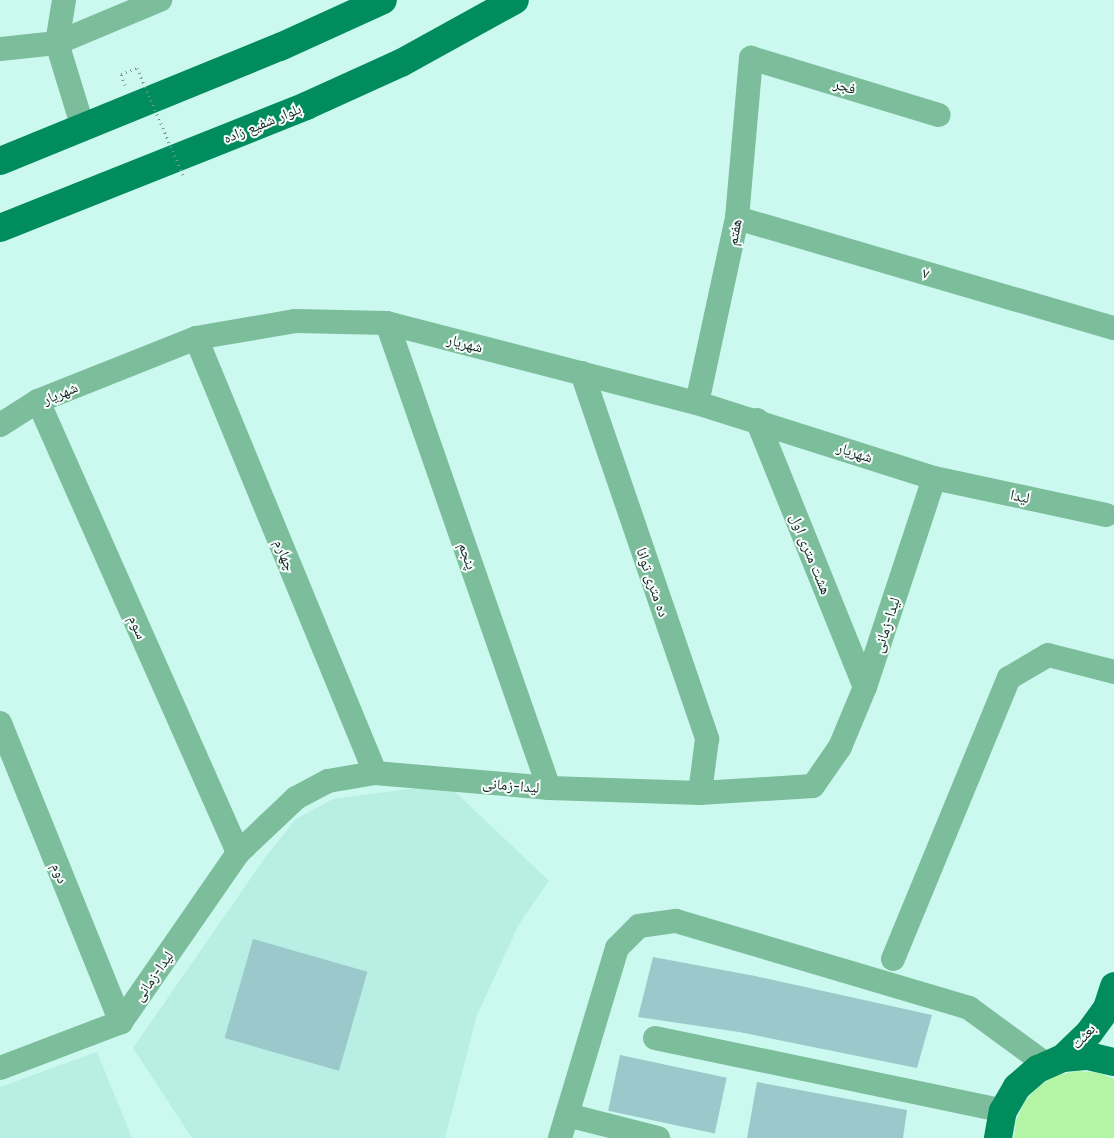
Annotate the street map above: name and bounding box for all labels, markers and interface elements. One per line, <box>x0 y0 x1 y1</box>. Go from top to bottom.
street label: فجر <box>832 74 858 98</box>
street label: بلوار شفیع زاده <box>220 99 304 147</box>
street label: هفتم <box>723 217 745 247</box>
street label: ۷ <box>920 263 932 283</box>
street label: شهریار <box>445 330 485 356</box>
street label: شهریار <box>40 378 80 408</box>
street label: شهریار <box>835 438 875 466</box>
street label: لیدا <box>1009 485 1031 507</box>
street label: هشت متری اول <box>787 511 835 597</box>
street label: چهارم <box>271 537 299 573</box>
street label: پنجم <box>455 540 481 572</box>
street label: ده متری توانا <box>633 545 673 619</box>
street label: لیدا-زمانی <box>869 595 903 655</box>
street label: سوم <box>125 612 151 642</box>
street label: لیدا-زمانی <box>482 774 540 796</box>
street label: دوم <box>48 860 72 886</box>
street label: لیدا-زمانی <box>129 947 177 1005</box>
street label: بعثت <box>1067 1020 1099 1052</box>

